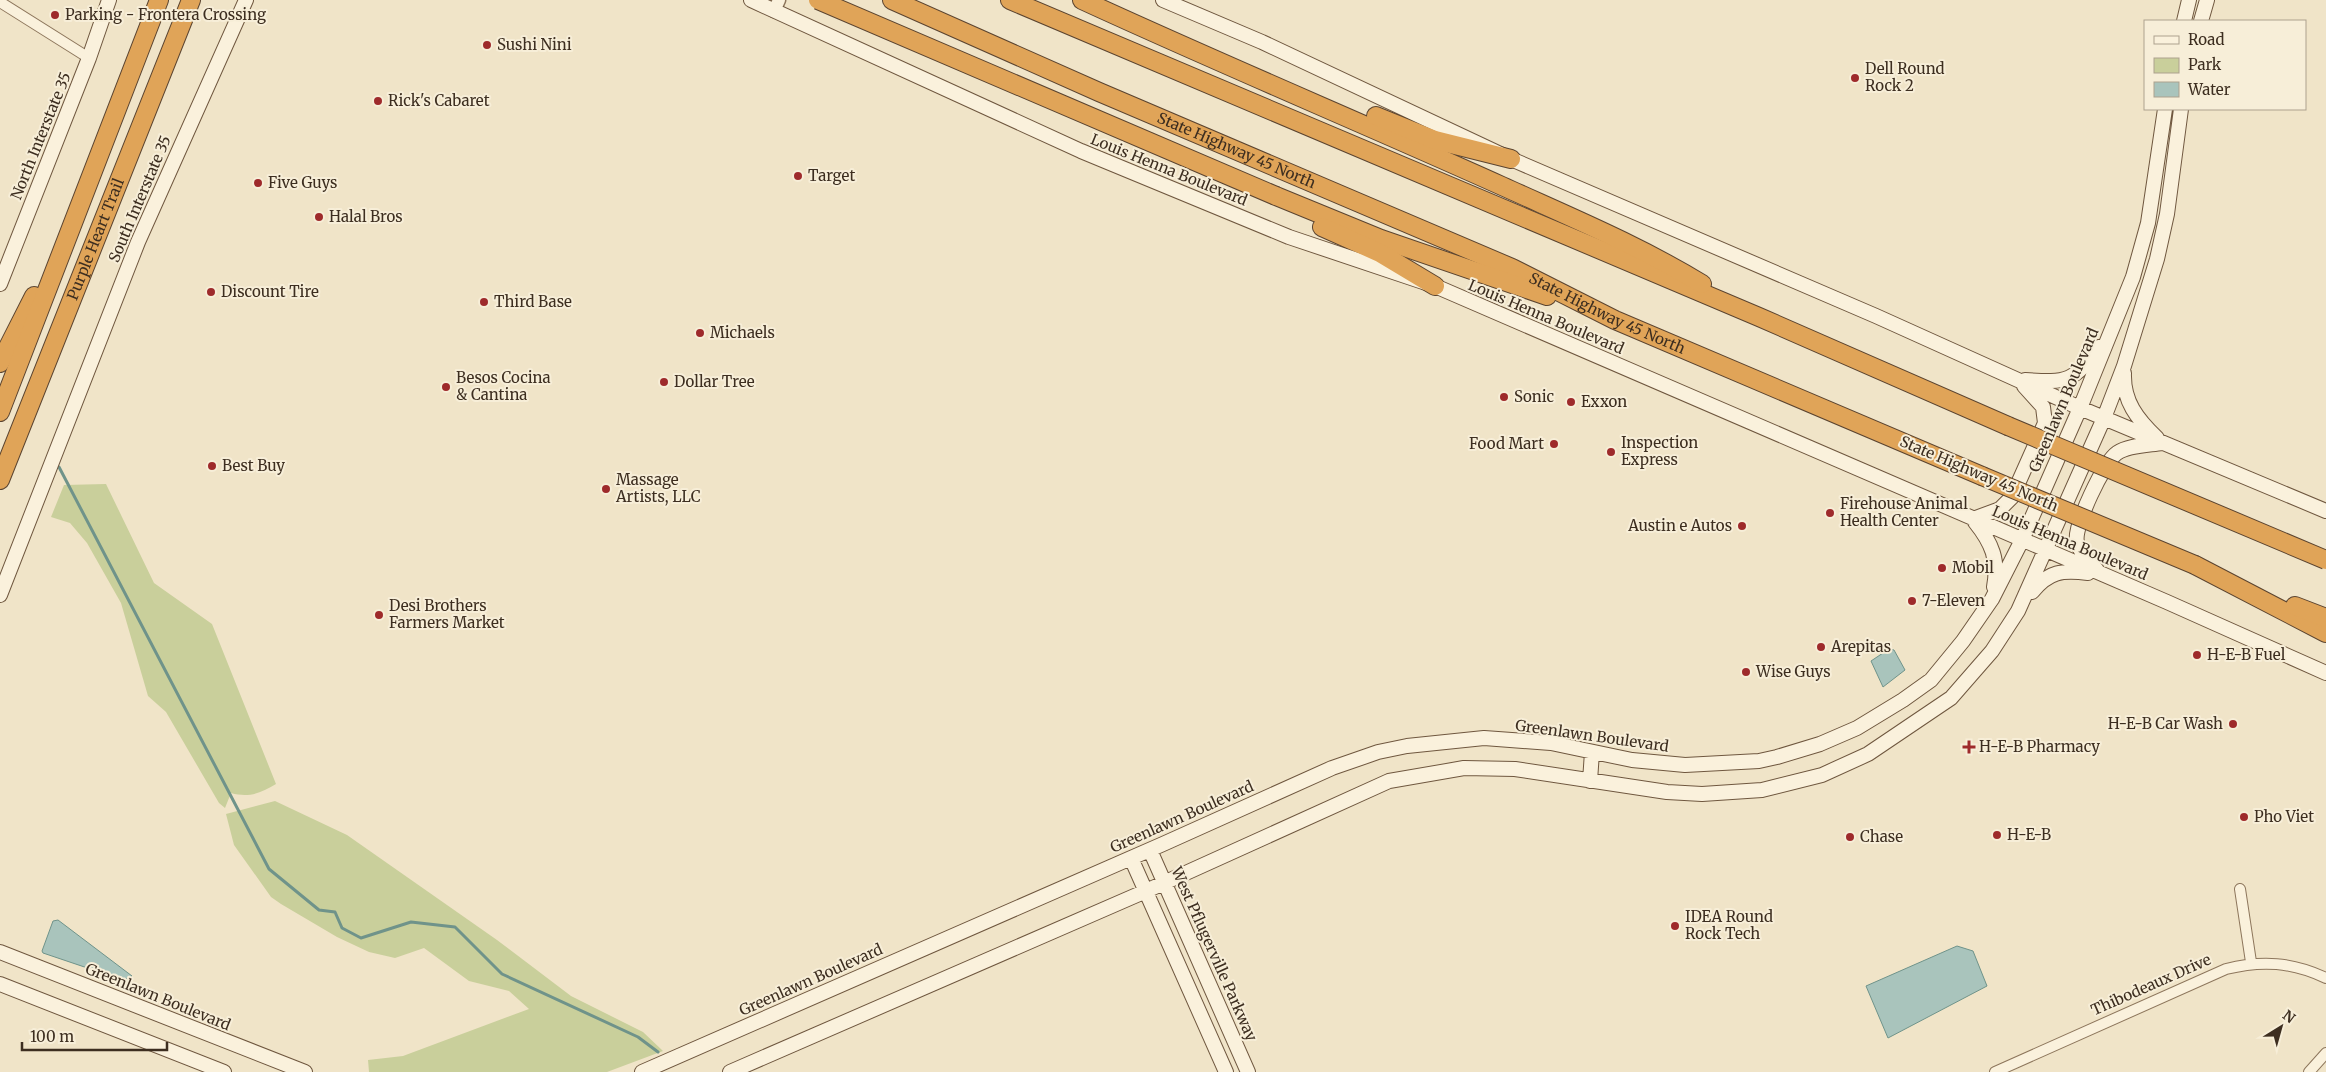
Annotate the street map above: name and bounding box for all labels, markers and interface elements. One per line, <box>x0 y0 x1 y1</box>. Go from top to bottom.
place label: Parking - Frontera Crossing <box>65 5 266 24</box>
marker: Parking - Frontera Crossing <box>49 9 61 21</box>
legend <box>2144 20 2306 110</box>
text: Road <box>2188 30 2224 49</box>
place label: Sushi Nini <box>497 35 572 54</box>
marker: Sushi Nini <box>481 39 493 51</box>
text: Park <box>2188 55 2222 74</box>
place label: Dell Round Rock 2 <box>1865 59 1945 95</box>
street label: North Interstate 35 <box>6 69 75 202</box>
marker: Dell Round Rock 2 <box>1849 72 1861 84</box>
text: Water <box>2187 80 2231 99</box>
place label: Rick's Cabaret <box>388 91 490 110</box>
marker: Rick's Cabaret <box>372 95 384 107</box>
street label: State Highway 45 North <box>1155 108 1319 192</box>
street label: Louis Henna Boulevard <box>1088 129 1250 210</box>
street label: South Interstate 35 <box>104 132 175 265</box>
place label: Target <box>808 166 855 185</box>
marker: Target <box>792 170 804 182</box>
place label: Five Guys <box>268 173 337 192</box>
street label: Purple Heart Trail <box>63 175 128 303</box>
marker: Five Guys <box>252 177 264 189</box>
place label: Halal Bros <box>329 207 403 226</box>
marker: Halal Bros <box>313 211 325 223</box>
street label: State Highway 45 North <box>1526 268 1688 358</box>
street label: Louis Henna Boulevard <box>1465 275 1627 358</box>
place label: Discount Tire <box>221 282 319 301</box>
marker: Discount Tire <box>205 286 217 298</box>
place label: Third Base <box>494 292 572 311</box>
marker: Third Base <box>478 296 490 308</box>
place label: Michaels <box>710 323 775 342</box>
street label: Greenlawn Boulevard <box>2025 325 2103 475</box>
marker: Michaels <box>694 327 706 339</box>
place label: Besos Cocina & Cantina <box>456 368 551 404</box>
place label: Dollar Tree <box>674 372 755 391</box>
marker: Dollar Tree <box>658 376 670 388</box>
marker: Besos Cocina & Cantina <box>440 381 452 393</box>
place label: Sonic <box>1514 387 1555 406</box>
marker: Sonic <box>1498 391 1510 403</box>
place label: Exxon <box>1581 392 1627 411</box>
marker: Exxon <box>1565 396 1577 408</box>
street label: State Highway 45 North <box>1897 432 2061 516</box>
place label: Inspection Express <box>1621 433 1698 469</box>
place label: Food Mart <box>1469 434 1544 453</box>
marker: Food Mart <box>1548 438 1560 450</box>
marker: Inspection Express <box>1605 446 1617 458</box>
place label: Best Buy <box>222 456 285 475</box>
marker: Best Buy <box>206 460 218 472</box>
place label: Massage Artists, LLC <box>615 470 701 506</box>
marker: Massage Artists, LLC <box>600 483 612 495</box>
place label: Firehouse Animal Health Center <box>1840 494 1968 530</box>
street label: Louis Henna Boulevard <box>1989 501 2151 584</box>
marker: Firehouse Animal Health Center <box>1824 507 1836 519</box>
place label: Austin e Autos <box>1627 516 1732 535</box>
marker: Austin e Autos <box>1736 520 1748 532</box>
place label: Mobil <box>1952 558 1994 577</box>
marker: Mobil <box>1936 562 1948 574</box>
place label: 7-Eleven <box>1922 591 1985 610</box>
marker: 7-Eleven <box>1906 595 1918 607</box>
place label: Desi Brothers Farmers Market <box>389 596 505 632</box>
marker: Desi Brothers Farmers Market <box>373 609 385 621</box>
place label: Arepitas <box>1830 637 1891 656</box>
marker: Arepitas <box>1815 641 1827 653</box>
place label: H-E-B Fuel <box>2207 645 2286 664</box>
marker: H-E-B Fuel <box>2191 649 2203 661</box>
place label: Wise Guys <box>1755 662 1831 681</box>
marker: Wise Guys <box>1740 666 1752 678</box>
place label: H-E-B Car Wash <box>2108 714 2223 733</box>
street label: Greenlawn Boulevard <box>1514 715 1670 756</box>
marker: H-E-B Car Wash <box>2227 718 2239 730</box>
place label: H-E-B Pharmacy <box>1979 737 2100 756</box>
marker: H-E-B Pharmacy <box>1963 741 1975 753</box>
street label: Greenlawn Boulevard <box>1107 776 1256 857</box>
place label: Pho Viet <box>2254 807 2314 826</box>
marker: Pho Viet <box>2238 811 2250 823</box>
place label: H-E-B <box>2007 825 2051 844</box>
place label: Chase <box>1860 827 1903 846</box>
marker: H-E-B <box>1991 829 2003 841</box>
marker: Chase <box>1844 831 1856 843</box>
street label: West Pflugerville Parkway <box>1167 863 1262 1044</box>
place label: IDEA Round Rock Tech <box>1685 907 1773 943</box>
marker: IDEA Round Rock Tech <box>1669 920 1681 932</box>
street label: Greenlawn Boulevard <box>736 939 885 1020</box>
street label: Thibodeaux Drive <box>2088 950 2214 1019</box>
street label: Greenlawn Boulevard <box>83 959 234 1034</box>
north arrow <box>2256 1002 2306 1052</box>
text: N <box>2279 1006 2299 1027</box>
scale bar <box>22 1020 168 1052</box>
text: 100 m <box>30 1027 74 1046</box>

